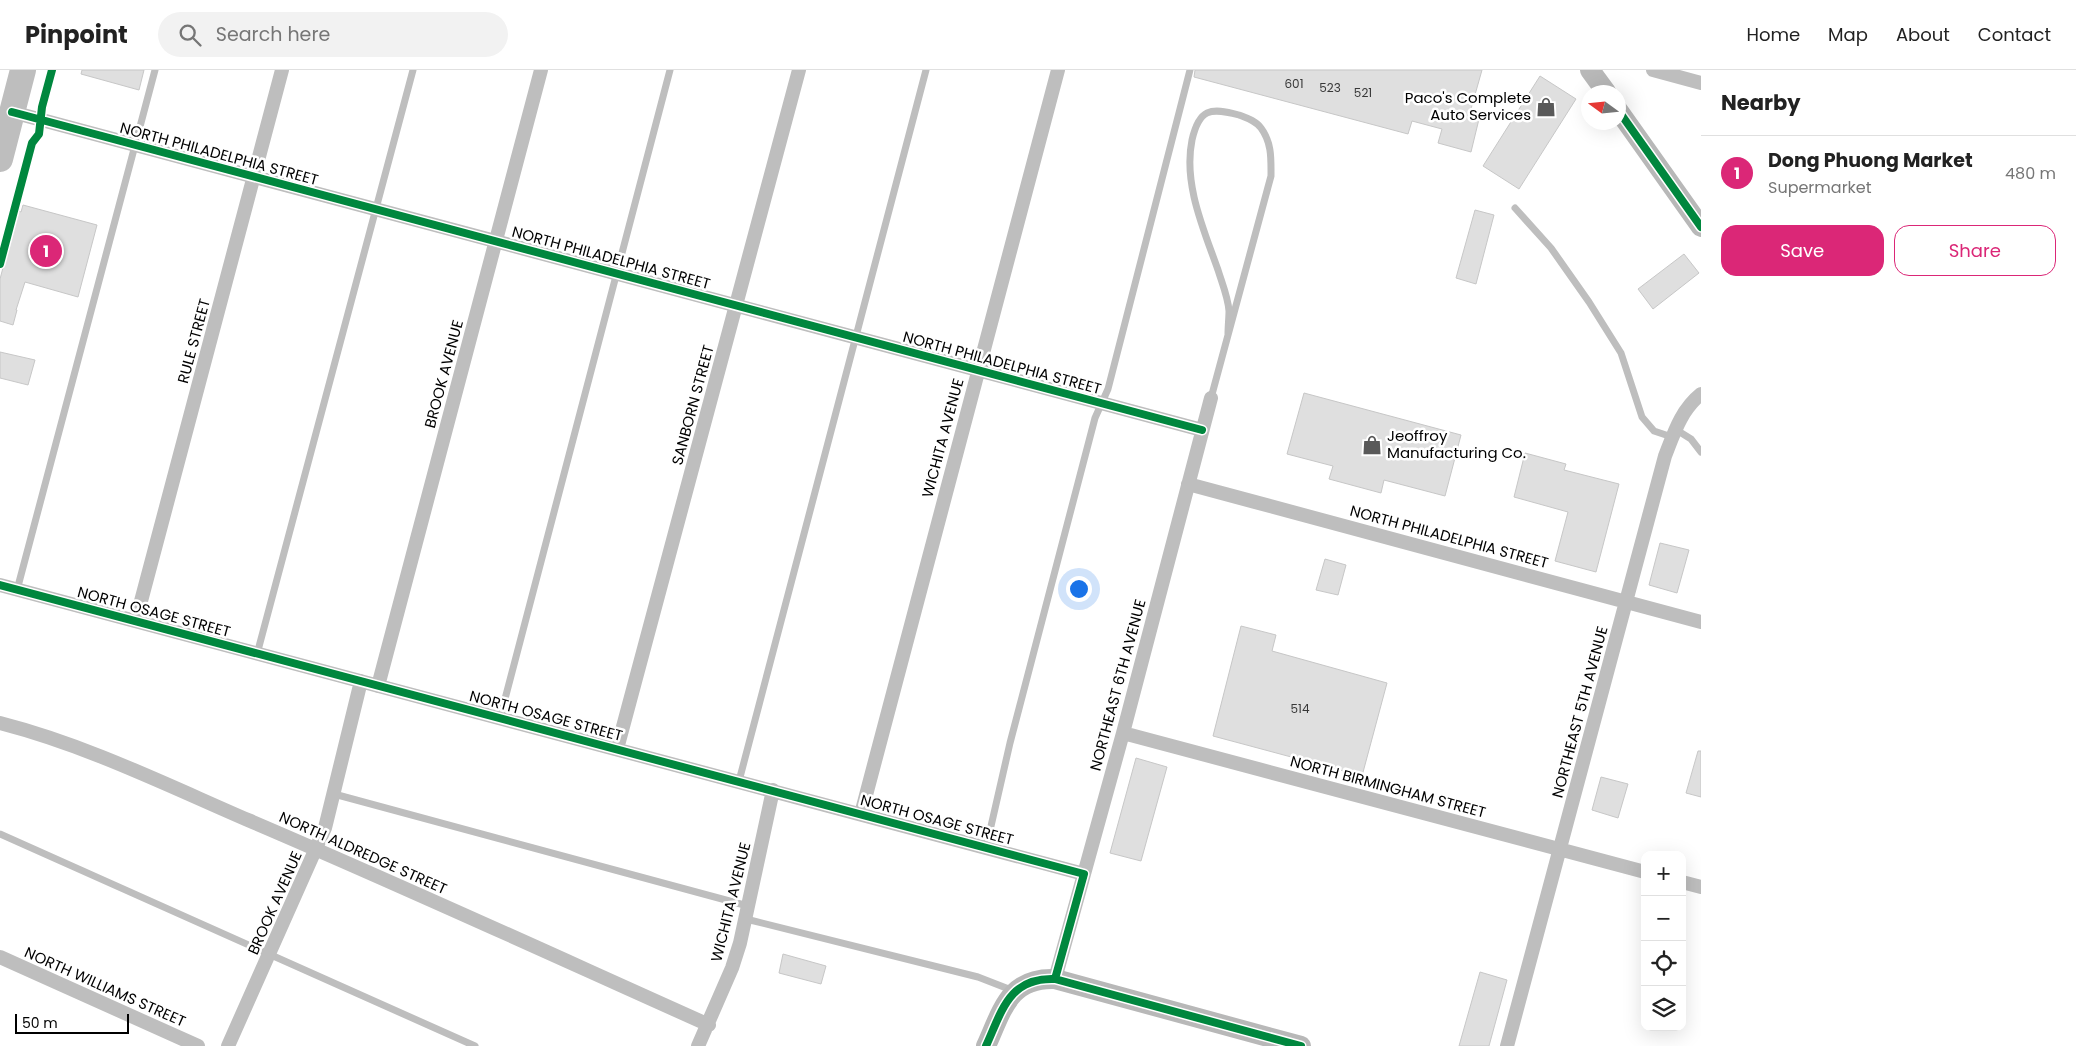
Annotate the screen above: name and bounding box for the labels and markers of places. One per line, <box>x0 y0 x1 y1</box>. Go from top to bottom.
place label: Paco's Complete Auto Services <box>1405 87 1531 125</box>
shop icon: Paco's Complete Auto Services <box>1535 96 1557 118</box>
pin: 1 <box>30 232 62 270</box>
place label: Jeoffroy Manufacturing Co. <box>1387 425 1526 463</box>
shop icon: Jeoffroy Manufacturing Co. <box>1361 434 1383 456</box>

